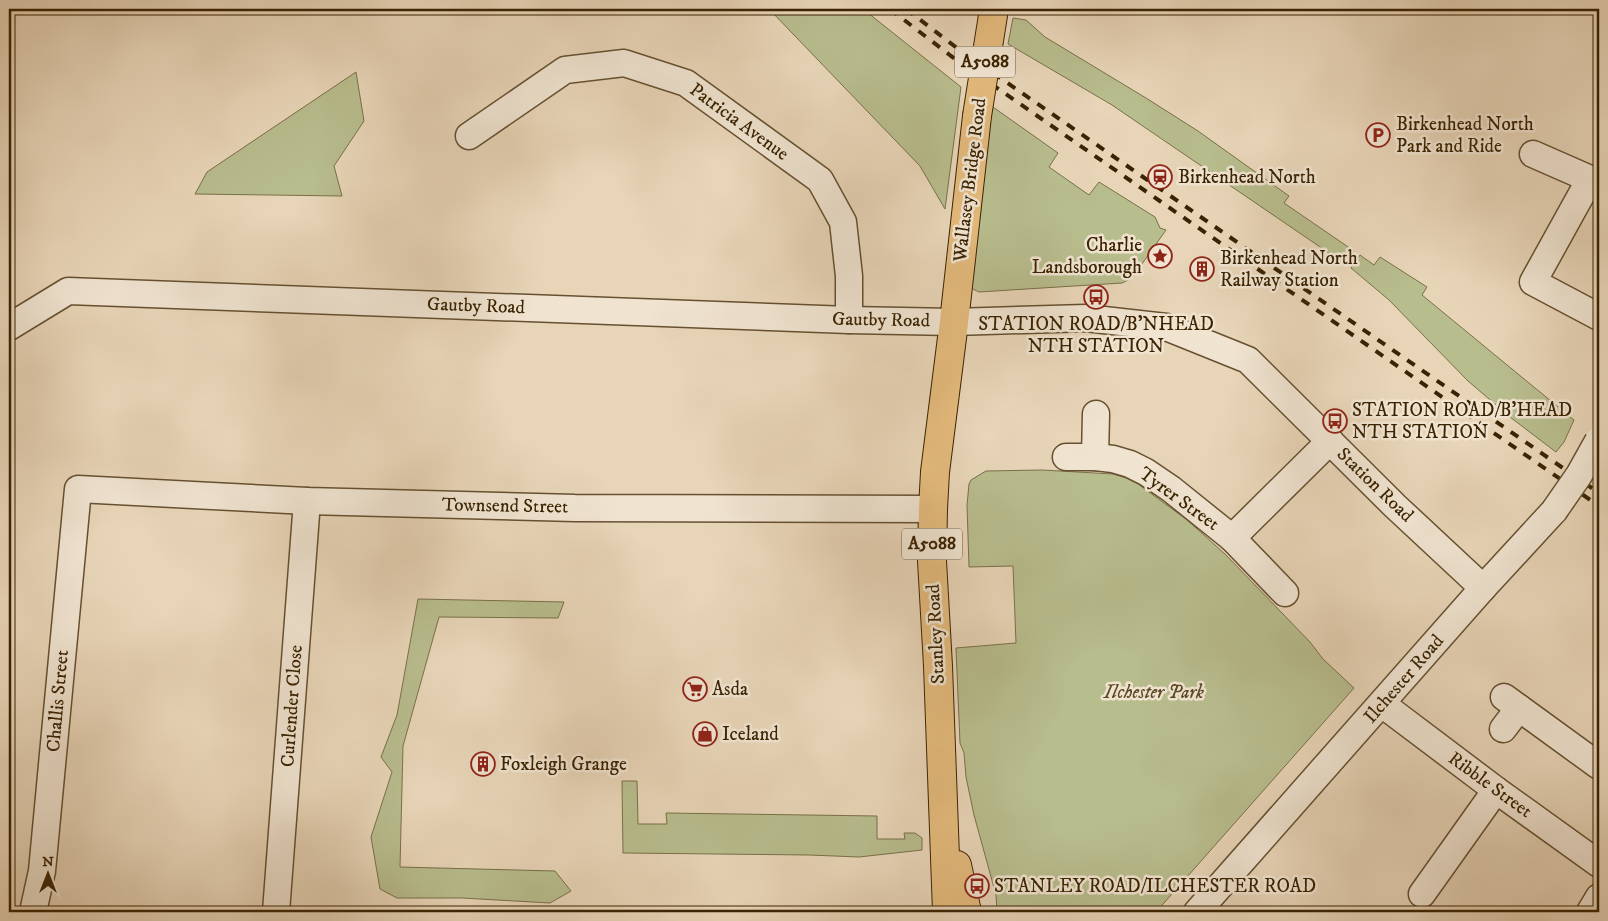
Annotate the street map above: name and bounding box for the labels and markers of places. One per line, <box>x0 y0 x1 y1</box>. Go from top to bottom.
place label: Birkenhead North Park and Ride <box>1396 113 1534 158</box>
parking icon: Birkenhead North Park and Ride <box>1365 122 1391 148</box>
station icon: Birkenhead North <box>1147 164 1173 190</box>
place label: Birkenhead North <box>1178 166 1316 189</box>
place label: Charlie Landsborough <box>1032 234 1142 279</box>
place icon: Charlie Landsborough <box>1147 243 1173 269</box>
place label: Birkenhead North Railway Station <box>1220 247 1358 292</box>
building icon: Birkenhead North Railway Station <box>1189 256 1215 282</box>
bus stop icon: STATION ROAD/B'NHEAD NTH STATION <box>1083 284 1109 310</box>
place label: STATION ROAD/B'NHEAD NTH STATION <box>978 313 1214 358</box>
place label: STATION ROAD/B'HEAD NTH STATION <box>1352 399 1572 444</box>
bus stop icon: STATION ROAD/B'HEAD NTH STATION <box>1322 408 1348 434</box>
supermarket icon: Asda <box>682 676 708 702</box>
place label: Asda <box>712 678 748 701</box>
shop icon: Iceland <box>692 721 718 747</box>
place label: Iceland <box>722 723 779 746</box>
building icon: Foxleigh Grange <box>470 751 496 777</box>
place label: Foxleigh Grange <box>500 753 627 776</box>
bus stop icon: STANLEY ROAD/ILCHESTER ROAD <box>964 873 990 899</box>
place label: STANLEY ROAD/ILCHESTER ROAD <box>994 875 1316 898</box>

